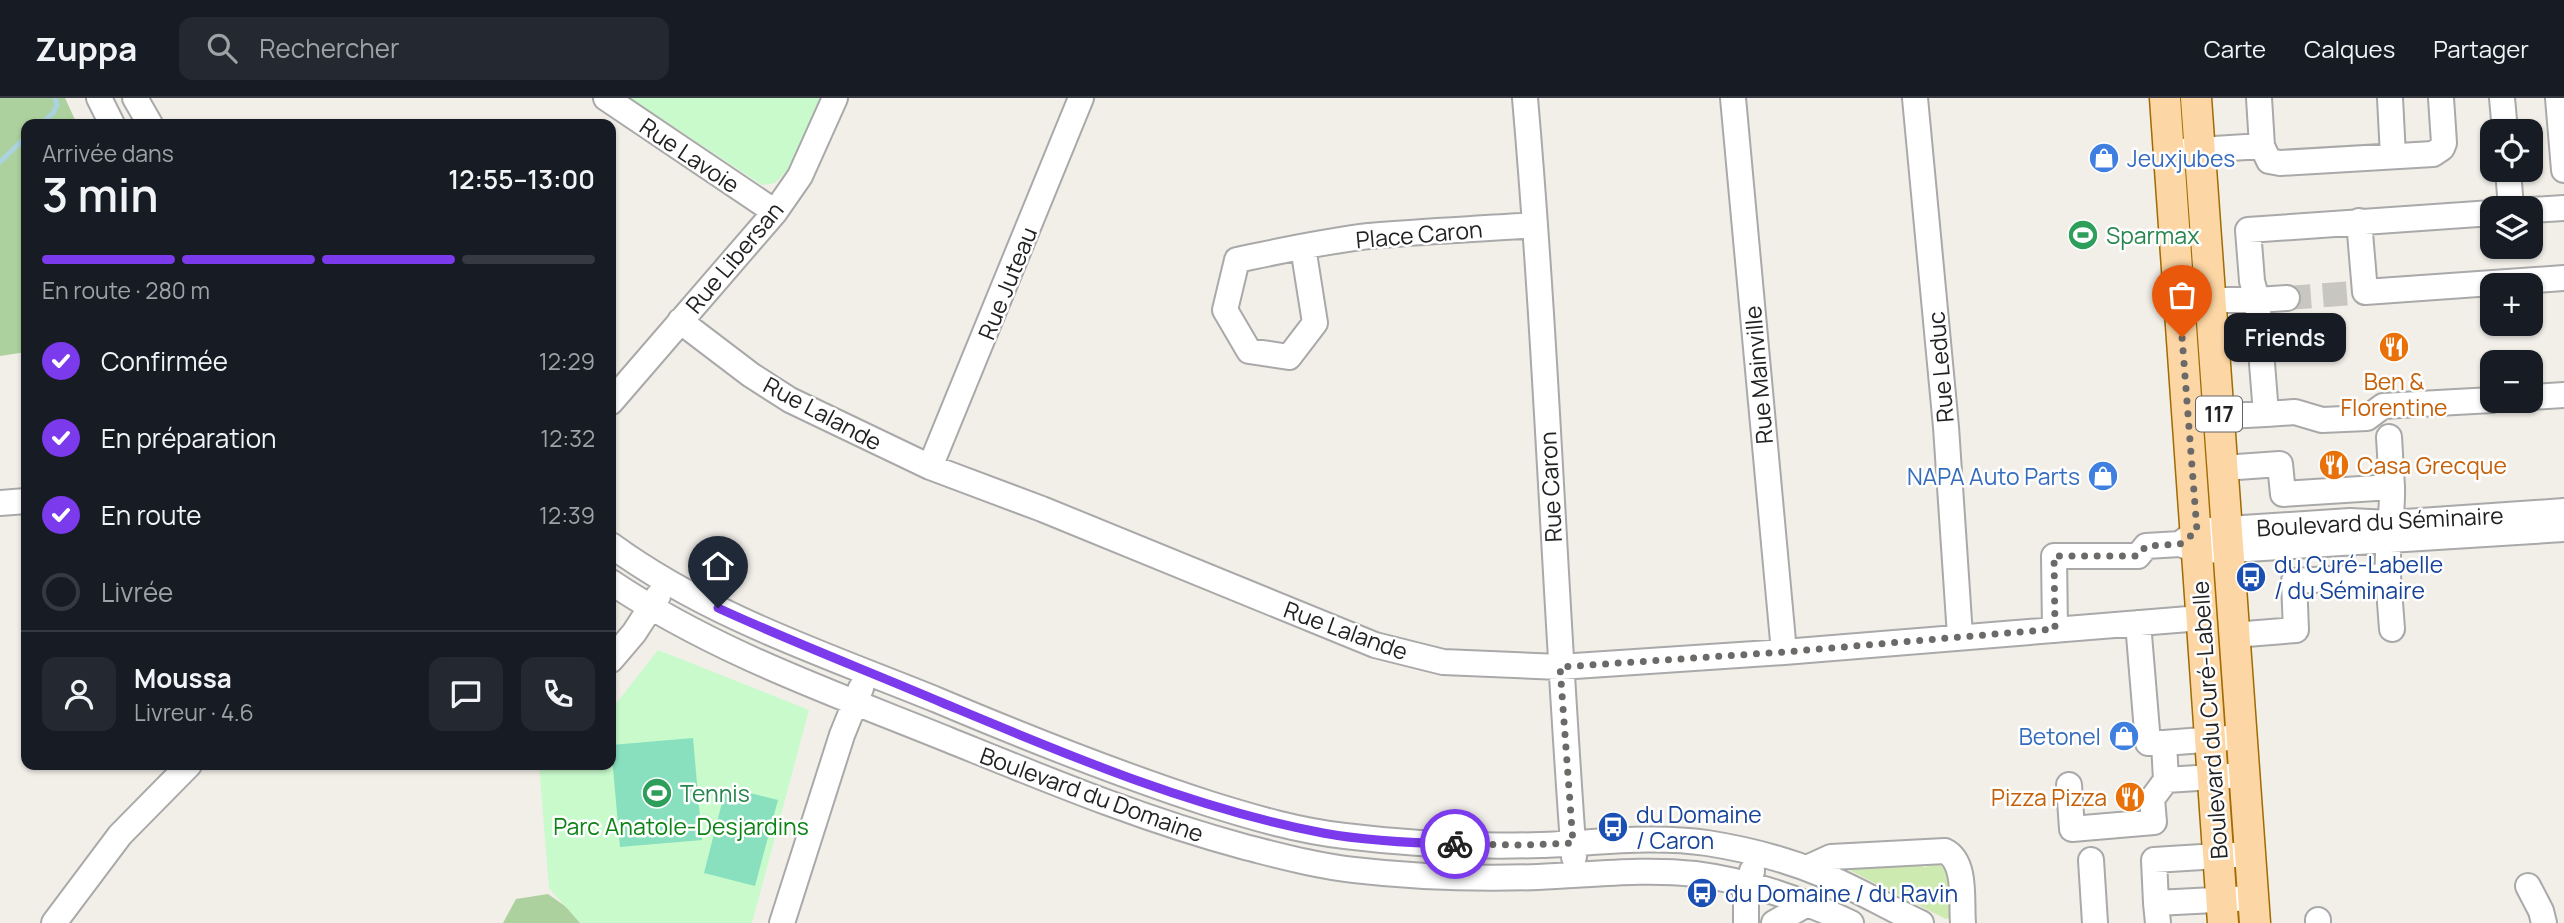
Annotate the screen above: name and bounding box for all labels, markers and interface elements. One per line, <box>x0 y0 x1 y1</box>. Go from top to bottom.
search box <box>179 17 669 80</box>
text: Zuppa <box>35 26 137 71</box>
icon: search <box>203 29 241 67</box>
text: Rechercher <box>259 30 399 66</box>
text: Carte <box>2204 32 2266 65</box>
text: Calques <box>2304 32 2395 65</box>
text: Partager <box>2433 32 2529 65</box>
street label: Rue Lavoie <box>634 110 746 200</box>
map controls <box>2480 119 2543 413</box>
button: locate <box>2480 119 2543 182</box>
text: Arrivée dans <box>42 137 174 169</box>
shop icon: Jeuxjubes <box>2087 141 2121 175</box>
place label: Jeuxjubes <box>2127 142 2235 174</box>
text: 12:55–13:00 <box>448 161 595 197</box>
text: 3 min <box>42 163 159 226</box>
street label: Rue Libersan <box>678 194 790 320</box>
button: layers <box>2480 196 2543 259</box>
street label: Place Caron <box>1354 213 1484 255</box>
sports icon: Sparmax <box>2066 218 2100 252</box>
place label: Sparmax <box>2106 219 2199 251</box>
street label: Rue Juteau <box>970 222 1044 344</box>
pin <box>2152 265 2212 337</box>
button: + <box>2480 273 2543 336</box>
text: En route · 280 m <box>42 274 210 306</box>
icon: bag <box>2163 276 2201 314</box>
street label: Rue Mainville <box>1736 305 1780 445</box>
street label: Rue Leduc <box>1919 310 1961 424</box>
callout: Friends <box>2224 313 2346 362</box>
text: Friends <box>2245 321 2325 353</box>
restaurant icon: Ben & Florentine <box>2377 330 2411 364</box>
icon: check <box>42 342 80 380</box>
text: Confirmée <box>101 343 228 379</box>
text: 12:29 <box>539 345 595 377</box>
button: − <box>2480 350 2543 413</box>
place label: Ben & Florentine <box>2341 365 2448 423</box>
street label: Rue Lalande <box>758 368 888 458</box>
road number: 117 <box>2196 396 2242 432</box>
icon: check <box>42 419 80 457</box>
text: En préparation <box>101 420 276 456</box>
text: 12:32 <box>540 422 595 454</box>
street label: Rue Caron <box>1531 431 1569 543</box>
restaurant icon: Casa Grecque <box>2317 448 2351 482</box>
place label: Casa Grecque <box>2357 449 2507 481</box>
shop icon: NAPA Auto Parts <box>2086 459 2120 493</box>
place label: NAPA Auto Parts <box>1907 460 2080 492</box>
icon: check <box>42 496 80 534</box>
text: En route <box>101 497 202 533</box>
text: 12:39 <box>539 499 595 531</box>
street label: Boulevard du Séminaire <box>2256 499 2504 543</box>
pin <box>688 536 748 608</box>
icon: home <box>699 547 737 585</box>
place label: du Curé-Labelle / du Séminaire <box>2274 548 2443 606</box>
bus stop icon: du Curé-Labelle / du Séminaire <box>2234 560 2268 594</box>
text: Livrée <box>101 574 173 610</box>
street label: Boulevard du Curé-Labelle <box>2183 580 2235 860</box>
street label: Rue Lalande <box>1280 593 1412 667</box>
button: person <box>42 657 116 731</box>
button: chat <box>429 657 503 731</box>
button: phone <box>521 657 595 731</box>
text: Moussa <box>134 660 232 696</box>
text: Livreur · 4.6 <box>134 696 254 728</box>
shop icon: Betonel <box>2107 719 2141 753</box>
place label: Betonel <box>2019 720 2101 752</box>
street label: Boulevard du Domaine <box>976 739 1208 849</box>
sports icon: Tennis <box>640 776 674 810</box>
place label: Tennis <box>680 777 750 809</box>
restaurant icon: Pizza Pizza <box>2113 780 2147 814</box>
place label: Pizza Pizza <box>1991 781 2107 813</box>
place label: du Domaine / Caron <box>1636 798 1762 856</box>
courier <box>1420 809 1490 879</box>
park label: Parc Anatole-Desjardins <box>553 810 809 842</box>
bus stop icon: du Domaine / Caron <box>1596 810 1630 844</box>
icon: bike <box>1436 825 1474 863</box>
bus stop icon: du Domaine / du Ravin <box>1685 876 1719 910</box>
place label: du Domaine / du Ravin <box>1725 877 1958 909</box>

